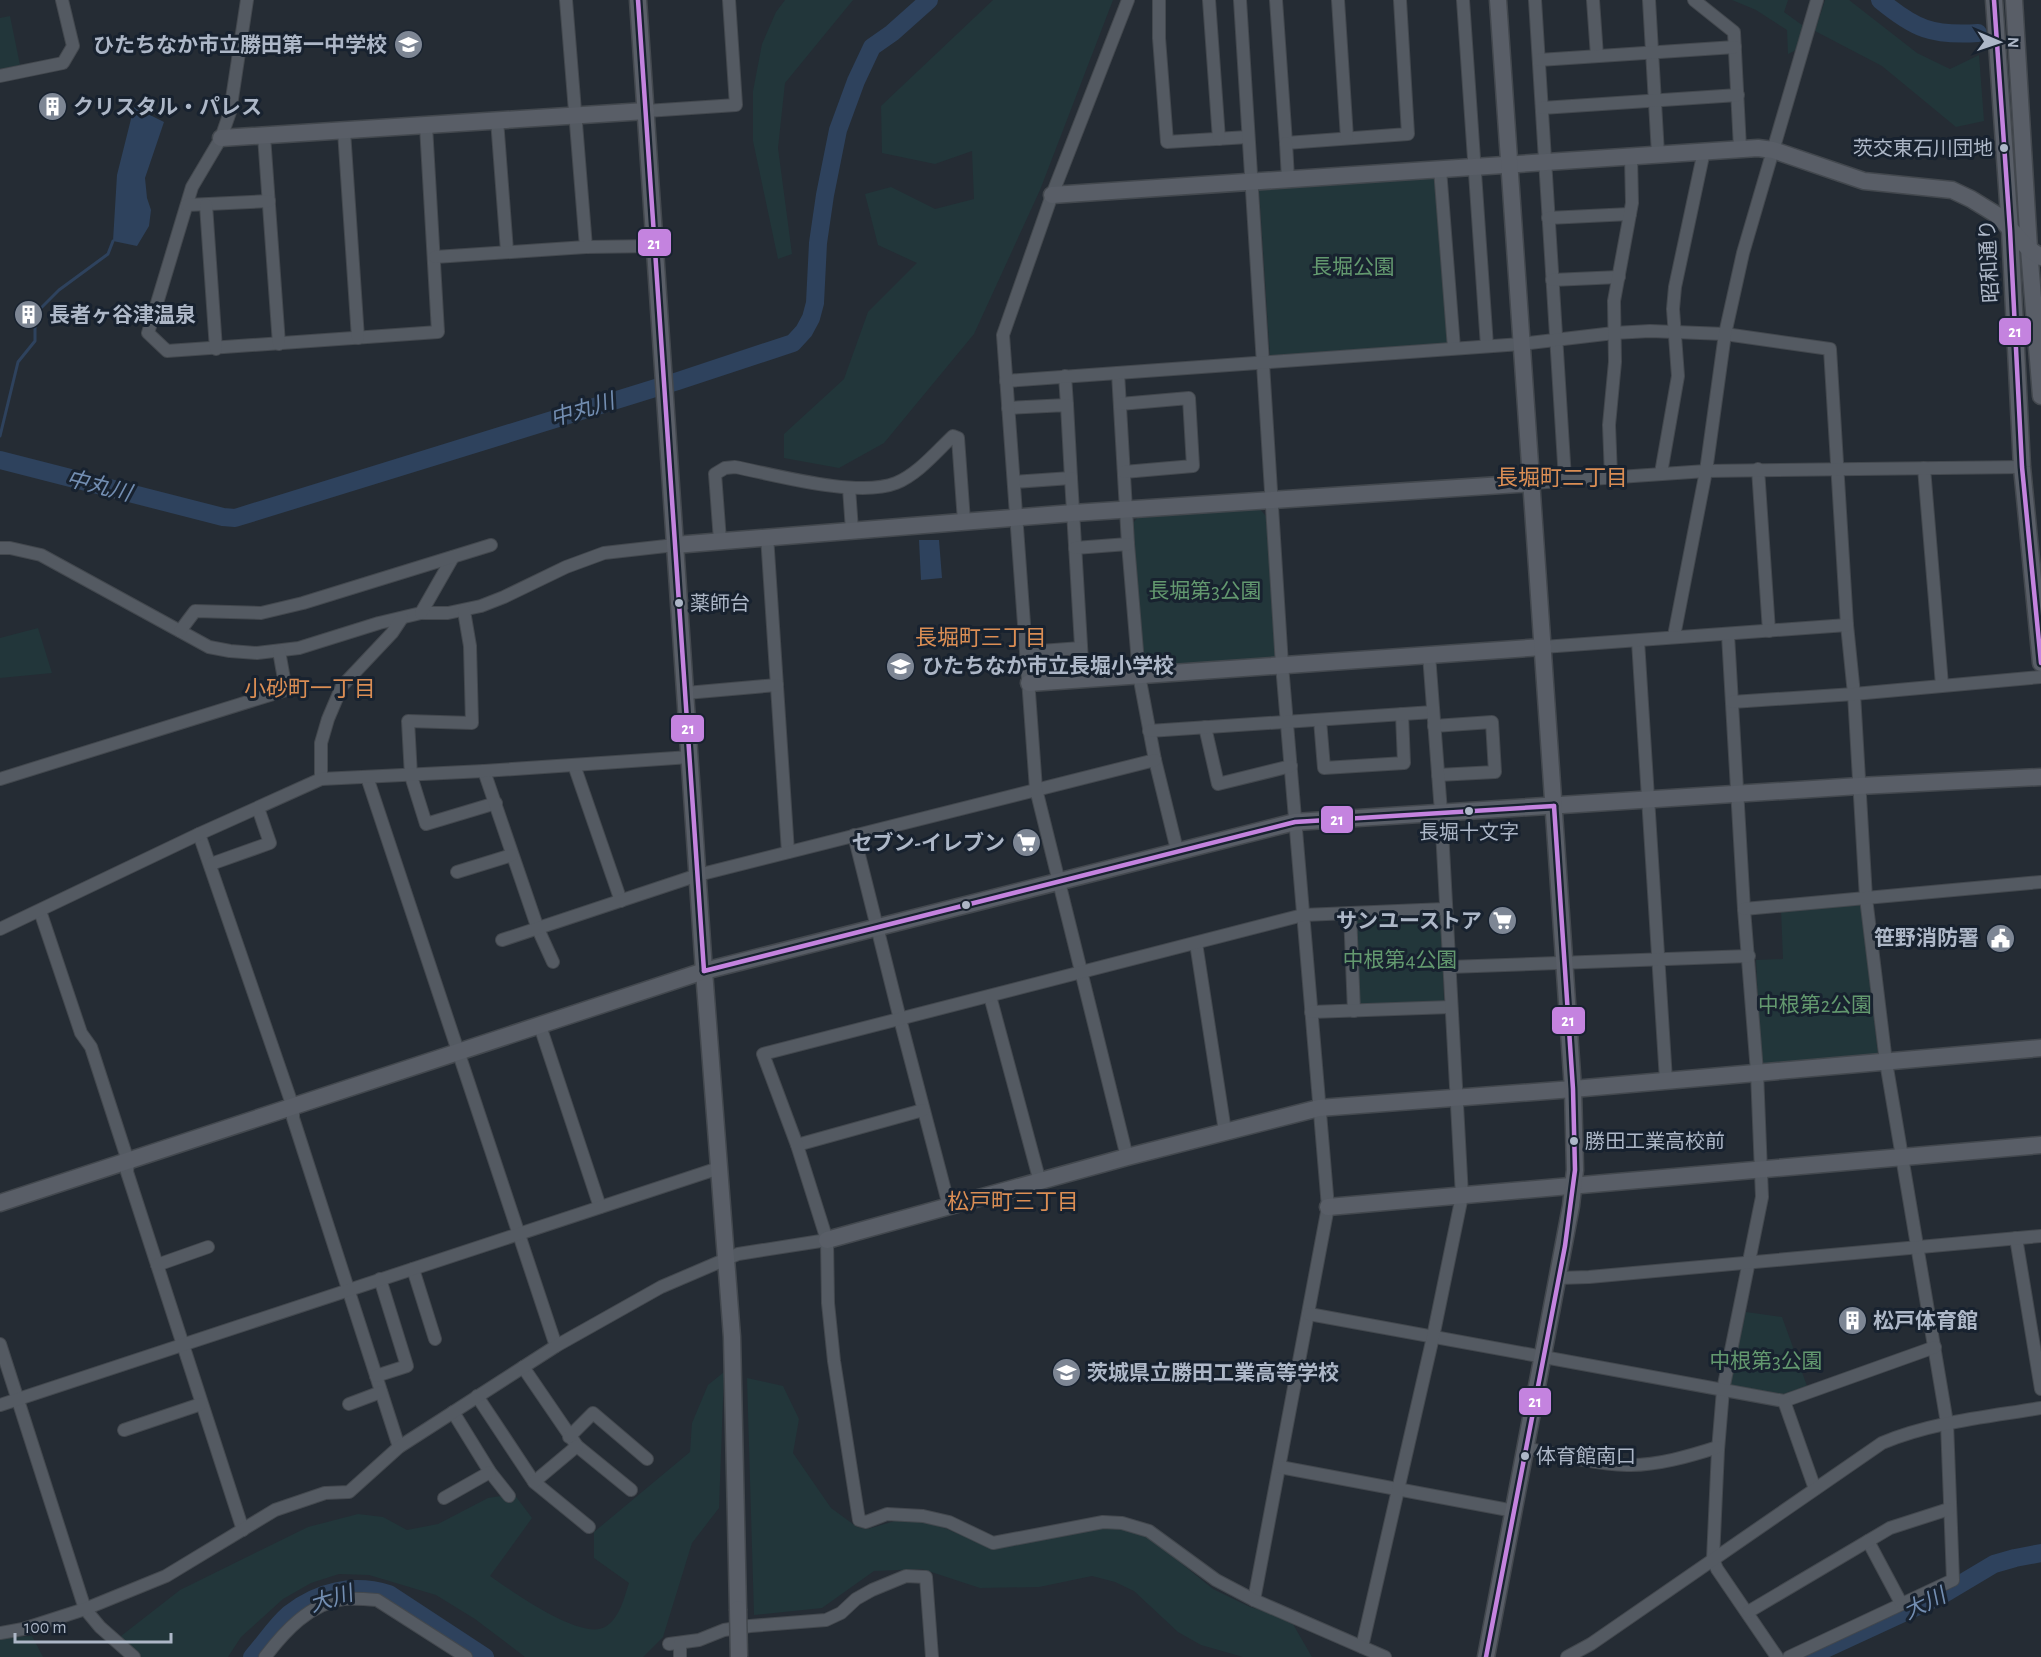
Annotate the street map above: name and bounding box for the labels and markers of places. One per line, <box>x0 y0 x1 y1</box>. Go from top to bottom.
school or university icon: ひたちなか市立勝田第一中学校 <box>392 29 424 61</box>
place label: ひたちなか市立勝田第一中学校 <box>93 34 387 56</box>
building icon: クリスタル・パレス <box>36 91 68 123</box>
place label: クリスタル・パレス <box>73 96 262 118</box>
place label: 茨交東石川団地 <box>1853 138 1993 159</box>
marker: 茨交東石川団地 <box>1998 142 2010 154</box>
building icon: 長者ヶ谷津温泉 <box>12 299 44 331</box>
place label: 長者ヶ谷津温泉 <box>49 304 196 326</box>
place label: 薬師台 <box>690 593 750 614</box>
marker: 薬師台 <box>673 597 685 609</box>
school or university icon: ひたちなか市立長堀小学校 <box>885 650 917 682</box>
place label: ひたちなか市立長堀小学校 <box>922 655 1174 677</box>
marker: 長堀十文字 <box>1463 805 1475 817</box>
place label: 長堀十文字 <box>1419 821 1519 843</box>
supermarket icon: セブン-イレブン <box>1010 827 1042 859</box>
place label: セブン-イレブン <box>852 831 1005 854</box>
unlabelled marker <box>960 899 972 911</box>
supermarket icon: サンユーストア <box>1487 905 1519 937</box>
place label: サンユーストア <box>1336 911 1482 932</box>
public building icon: 笹野消防署 <box>1984 922 2016 954</box>
place label: 笹野消防署 <box>1874 927 1979 949</box>
place label: 勝田工業高校前 <box>1585 1131 1725 1152</box>
marker: 勝田工業高校前 <box>1568 1135 1580 1147</box>
building icon: 松戸体育館 <box>1836 1305 1868 1337</box>
place label: 松戸体育館 <box>1873 1310 1978 1332</box>
school or university icon: 茨城県立勝田工業高等学校 <box>1050 1357 1082 1389</box>
place label: 茨城県立勝田工業高等学校 <box>1087 1361 1339 1384</box>
place label: 体育館南口 <box>1536 1446 1636 1467</box>
marker: 体育館南口 <box>1519 1450 1531 1462</box>

